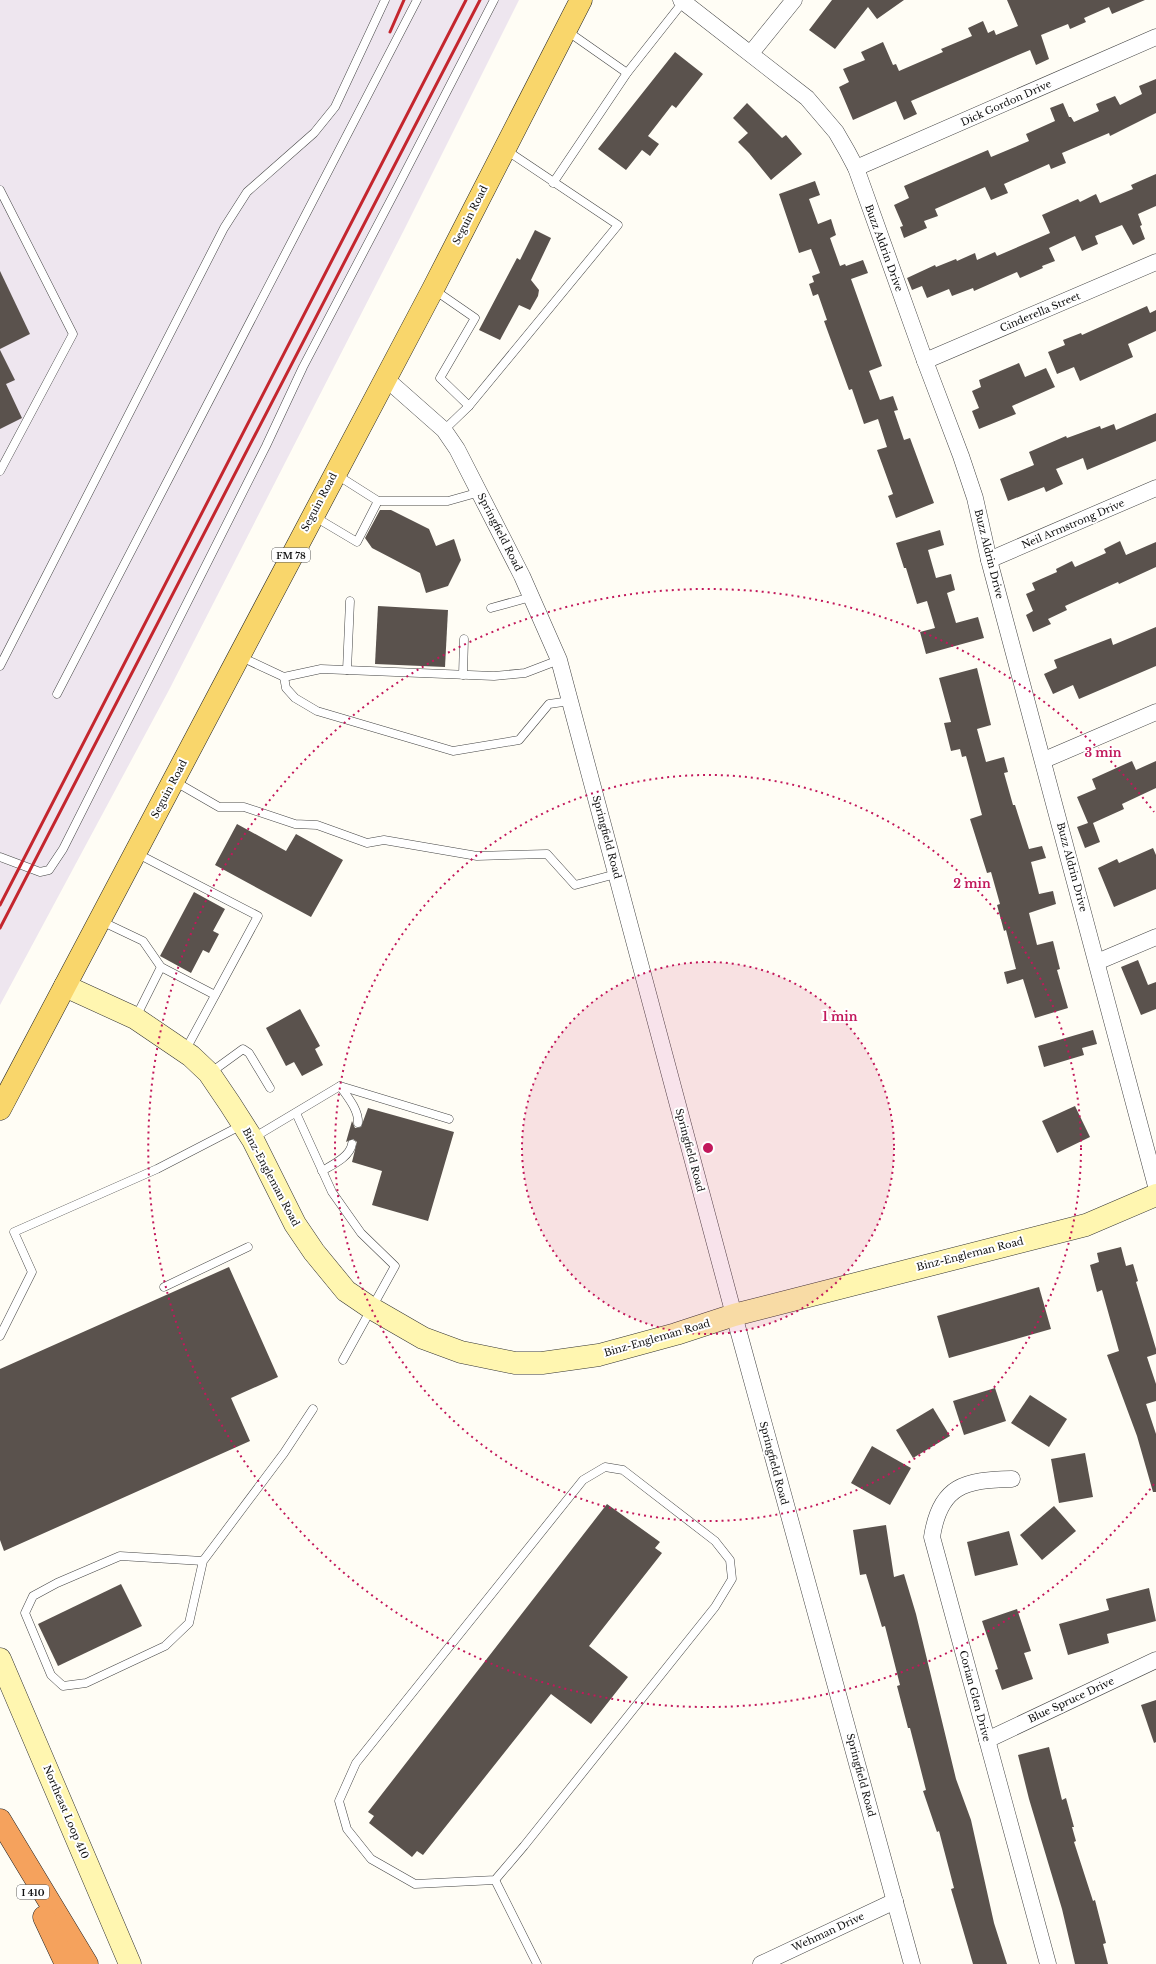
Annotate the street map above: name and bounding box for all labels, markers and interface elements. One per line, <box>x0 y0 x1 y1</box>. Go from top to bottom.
street label: Dick Gordon Drive <box>959 77 1054 129</box>
street label: Seguin Road <box>450 183 491 247</box>
street label: Buzz Aldrin Drive <box>862 202 906 294</box>
street label: Cinderella Street <box>998 289 1082 335</box>
street label: Seguin Road <box>298 470 340 534</box>
street label: Springfield Road <box>475 491 525 573</box>
street label: Neil Armstrong Drive <box>1020 496 1127 552</box>
street label: Buzz Aldrin Drive <box>972 508 1007 601</box>
road number: FM 78 <box>272 548 310 562</box>
text: 3 min <box>1084 745 1122 760</box>
street label: Seguin Road <box>148 757 190 821</box>
street label: Springfield Road <box>590 794 624 880</box>
street label: Buzz Aldrin Drive <box>1054 821 1090 913</box>
text: 2 min <box>953 876 991 891</box>
text: 1 min <box>823 1009 858 1024</box>
street label: Springfield Road <box>673 1107 707 1193</box>
street label: Binz-Engleman Road <box>239 1125 303 1229</box>
centre of rings <box>701 1141 715 1155</box>
street label: Binz-Engleman Road <box>915 1234 1025 1274</box>
street label: Binz-Engleman Road <box>602 1317 712 1359</box>
street label: Springfield Road <box>757 1420 791 1506</box>
street label: Corian Glen Drive <box>957 1649 994 1743</box>
street label: Blue Spruce Drive <box>1026 1674 1116 1726</box>
street label: Springfield Road <box>844 1732 878 1818</box>
street label: Northeast Loop 410 <box>40 1763 92 1861</box>
road number: I 410 <box>17 1885 49 1899</box>
street label: Wehman Drive <box>789 1909 866 1955</box>

